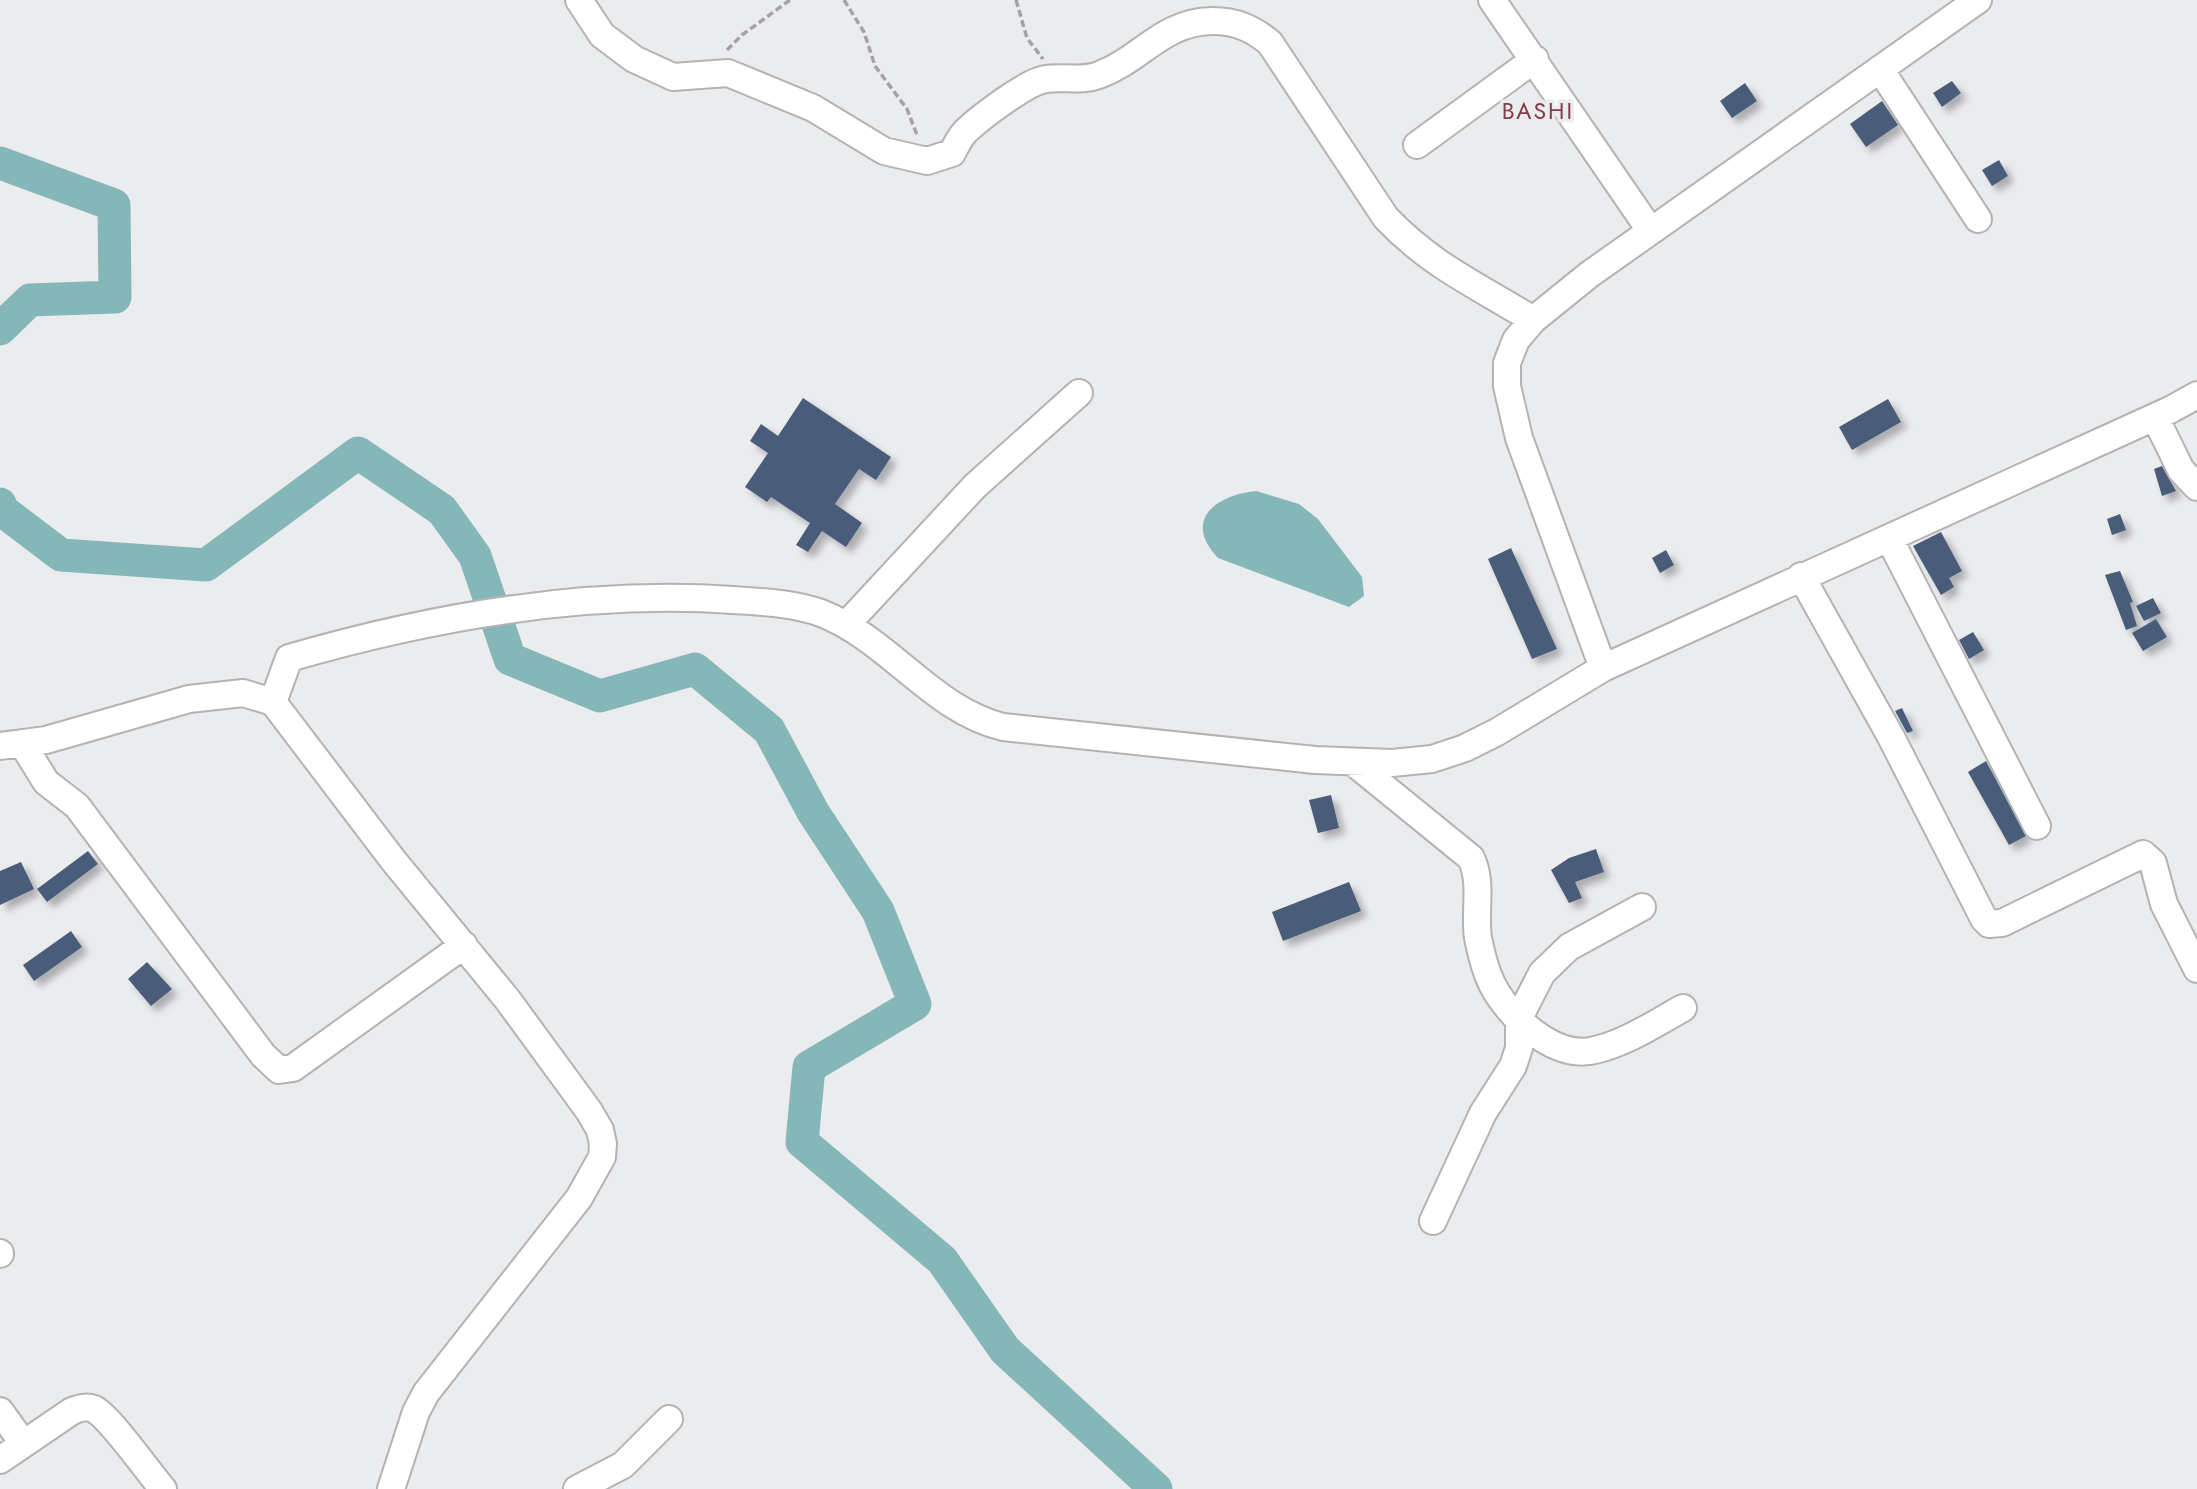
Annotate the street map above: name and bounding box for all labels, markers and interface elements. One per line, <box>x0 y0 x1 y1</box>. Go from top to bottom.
district label: BASHI <box>1502 94 1574 128</box>

